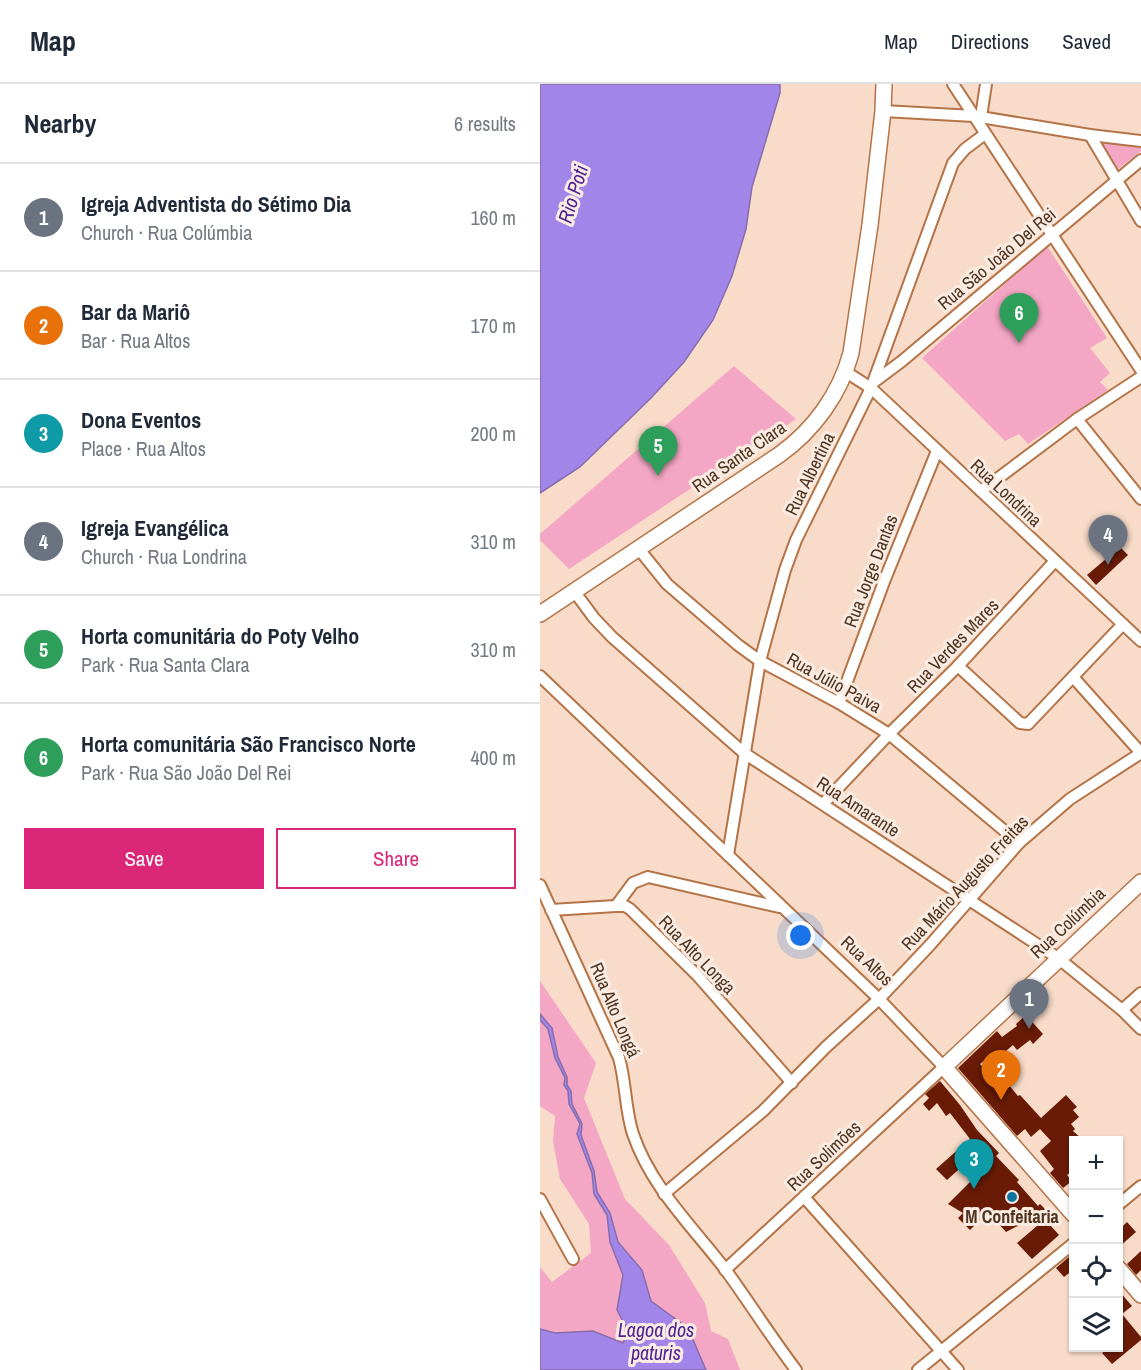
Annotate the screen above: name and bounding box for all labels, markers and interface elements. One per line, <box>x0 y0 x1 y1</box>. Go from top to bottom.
text: Map <box>30 22 76 60</box>
text: Map <box>884 27 918 56</box>
text: Directions <box>951 27 1029 56</box>
text: Saved <box>1062 27 1111 56</box>
text: Nearby <box>24 106 96 141</box>
text: 6 results <box>454 110 516 137</box>
water label: Rio Poti <box>551 161 594 226</box>
text: Igreja Adventista do Sétimo Dia <box>81 189 351 219</box>
street label: Rua São João Del Rei <box>932 202 1061 315</box>
text: 1 <box>39 204 48 231</box>
text: 160 m <box>470 204 516 231</box>
text: Church · Rua Colúmbia <box>81 219 252 246</box>
pin: 6 <box>1000 294 1038 343</box>
text: Bar da Mariô <box>81 297 190 327</box>
text: 2 <box>39 312 48 339</box>
text: 170 m <box>470 312 516 339</box>
text: Bar · Rua Altos <box>81 327 190 354</box>
text: Dona Eventos <box>81 405 201 435</box>
street label: Rua Santa Clara <box>687 415 791 498</box>
text: 3 <box>39 420 48 447</box>
text: 200 m <box>470 420 516 447</box>
pin: 5 <box>638 426 678 476</box>
street label: Rua Albertina <box>779 428 840 519</box>
text: Place · Rua Altos <box>81 435 206 462</box>
street label: Rua Londrina <box>965 453 1048 532</box>
street label: Rua Jorge Dantas <box>838 511 904 631</box>
text: Igreja Evangélica <box>81 513 228 543</box>
pin: 4 <box>1088 516 1128 565</box>
text: 4 <box>39 528 48 555</box>
text: 310 m <box>470 528 516 555</box>
text: Church · Rua Londrina <box>81 543 247 570</box>
street label: Rua Verdes Mares <box>901 593 1004 698</box>
text: Horta comunitária do Poty Velho <box>81 621 359 651</box>
text: 5 <box>39 636 48 663</box>
text: 310 m <box>470 636 516 663</box>
street label: Rua Júlio Paiva <box>783 646 886 719</box>
text: Park · Rua Santa Clara <box>81 651 250 678</box>
text: Horta comunitária São Francisco Norte <box>81 729 416 759</box>
text: 6 <box>39 744 48 771</box>
text: 400 m <box>470 744 516 771</box>
text: Park · Rua São João Del Rei <box>81 759 292 786</box>
street label: Rua Amarante <box>812 770 905 843</box>
street label: Rua Mário Augusto Freitas <box>895 810 1034 956</box>
button: Save <box>24 828 264 889</box>
button: Share <box>276 828 516 889</box>
street label: Rua Colúmbia <box>1025 881 1111 964</box>
street label: Rua Alto Longa <box>653 910 741 1000</box>
your location <box>786 921 815 950</box>
street label: Rua Altos <box>836 930 899 991</box>
street label: Rua Alto Longá <box>584 958 647 1061</box>
pin: 1 <box>1010 980 1048 1029</box>
pin: 2 <box>982 1050 1020 1100</box>
street label: Rua Solimões <box>781 1115 866 1196</box>
map controls <box>1069 1136 1123 1352</box>
button: + <box>1069 1136 1123 1190</box>
pin: 3 <box>954 1140 994 1189</box>
marker: M Confeitaria <box>1005 1190 1019 1204</box>
button: − <box>1069 1190 1123 1244</box>
place label: M Confeitaria <box>965 1204 1060 1229</box>
button: locate <box>1069 1244 1123 1298</box>
button: layers <box>1069 1298 1123 1352</box>
water label: Lagoa dos paturis <box>618 1316 694 1366</box>

